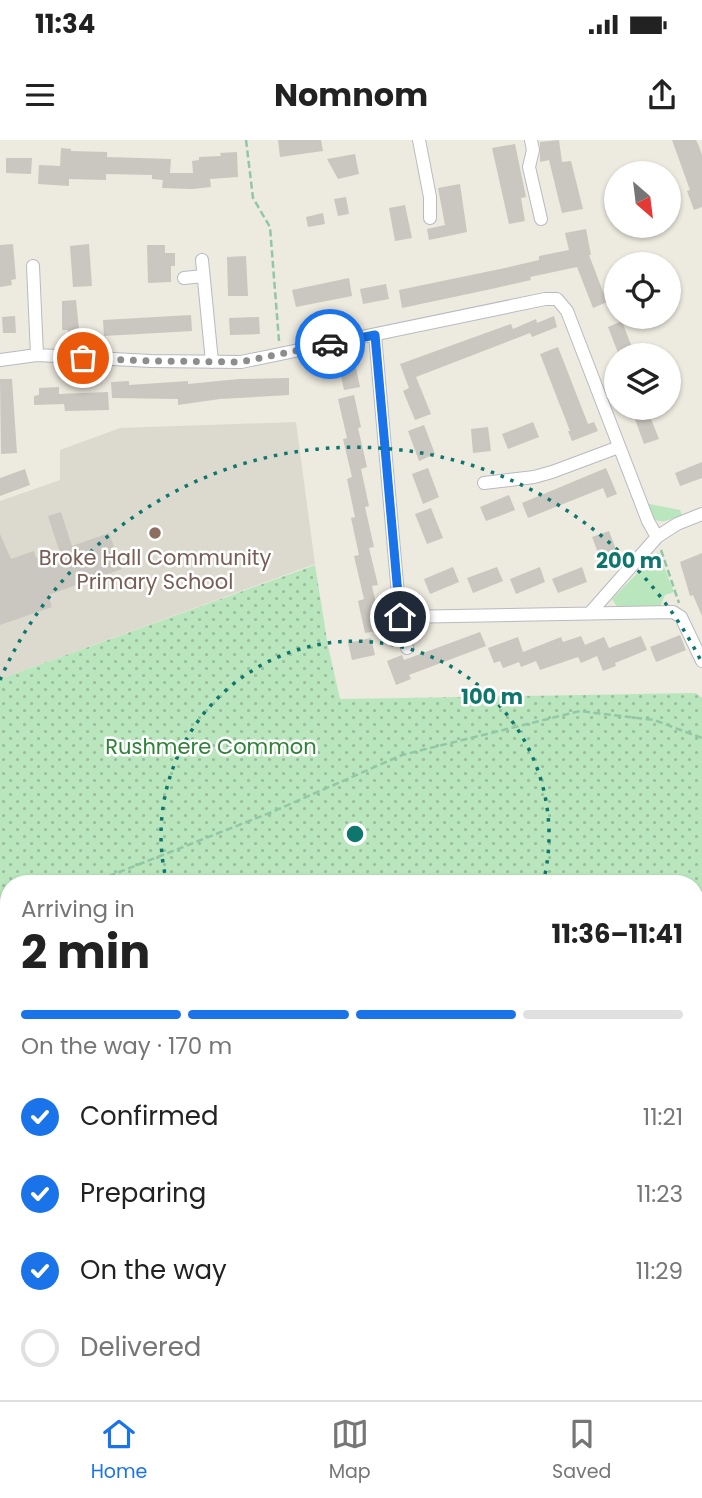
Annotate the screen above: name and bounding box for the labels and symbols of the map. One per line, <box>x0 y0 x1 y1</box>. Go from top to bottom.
north arrow <box>604 161 681 238</box>
courier <box>295 309 365 379</box>
pin <box>53 328 113 388</box>
marker: Broke Hall Community Primary School <box>147 525 163 541</box>
place label: Broke Hall Community Primary School <box>39 543 272 596</box>
text: 200 m <box>596 546 662 575</box>
pin <box>370 587 430 647</box>
text: 100 m <box>461 682 523 711</box>
park label: Rushmere Common <box>105 732 317 761</box>
centre of rings <box>343 822 367 846</box>

